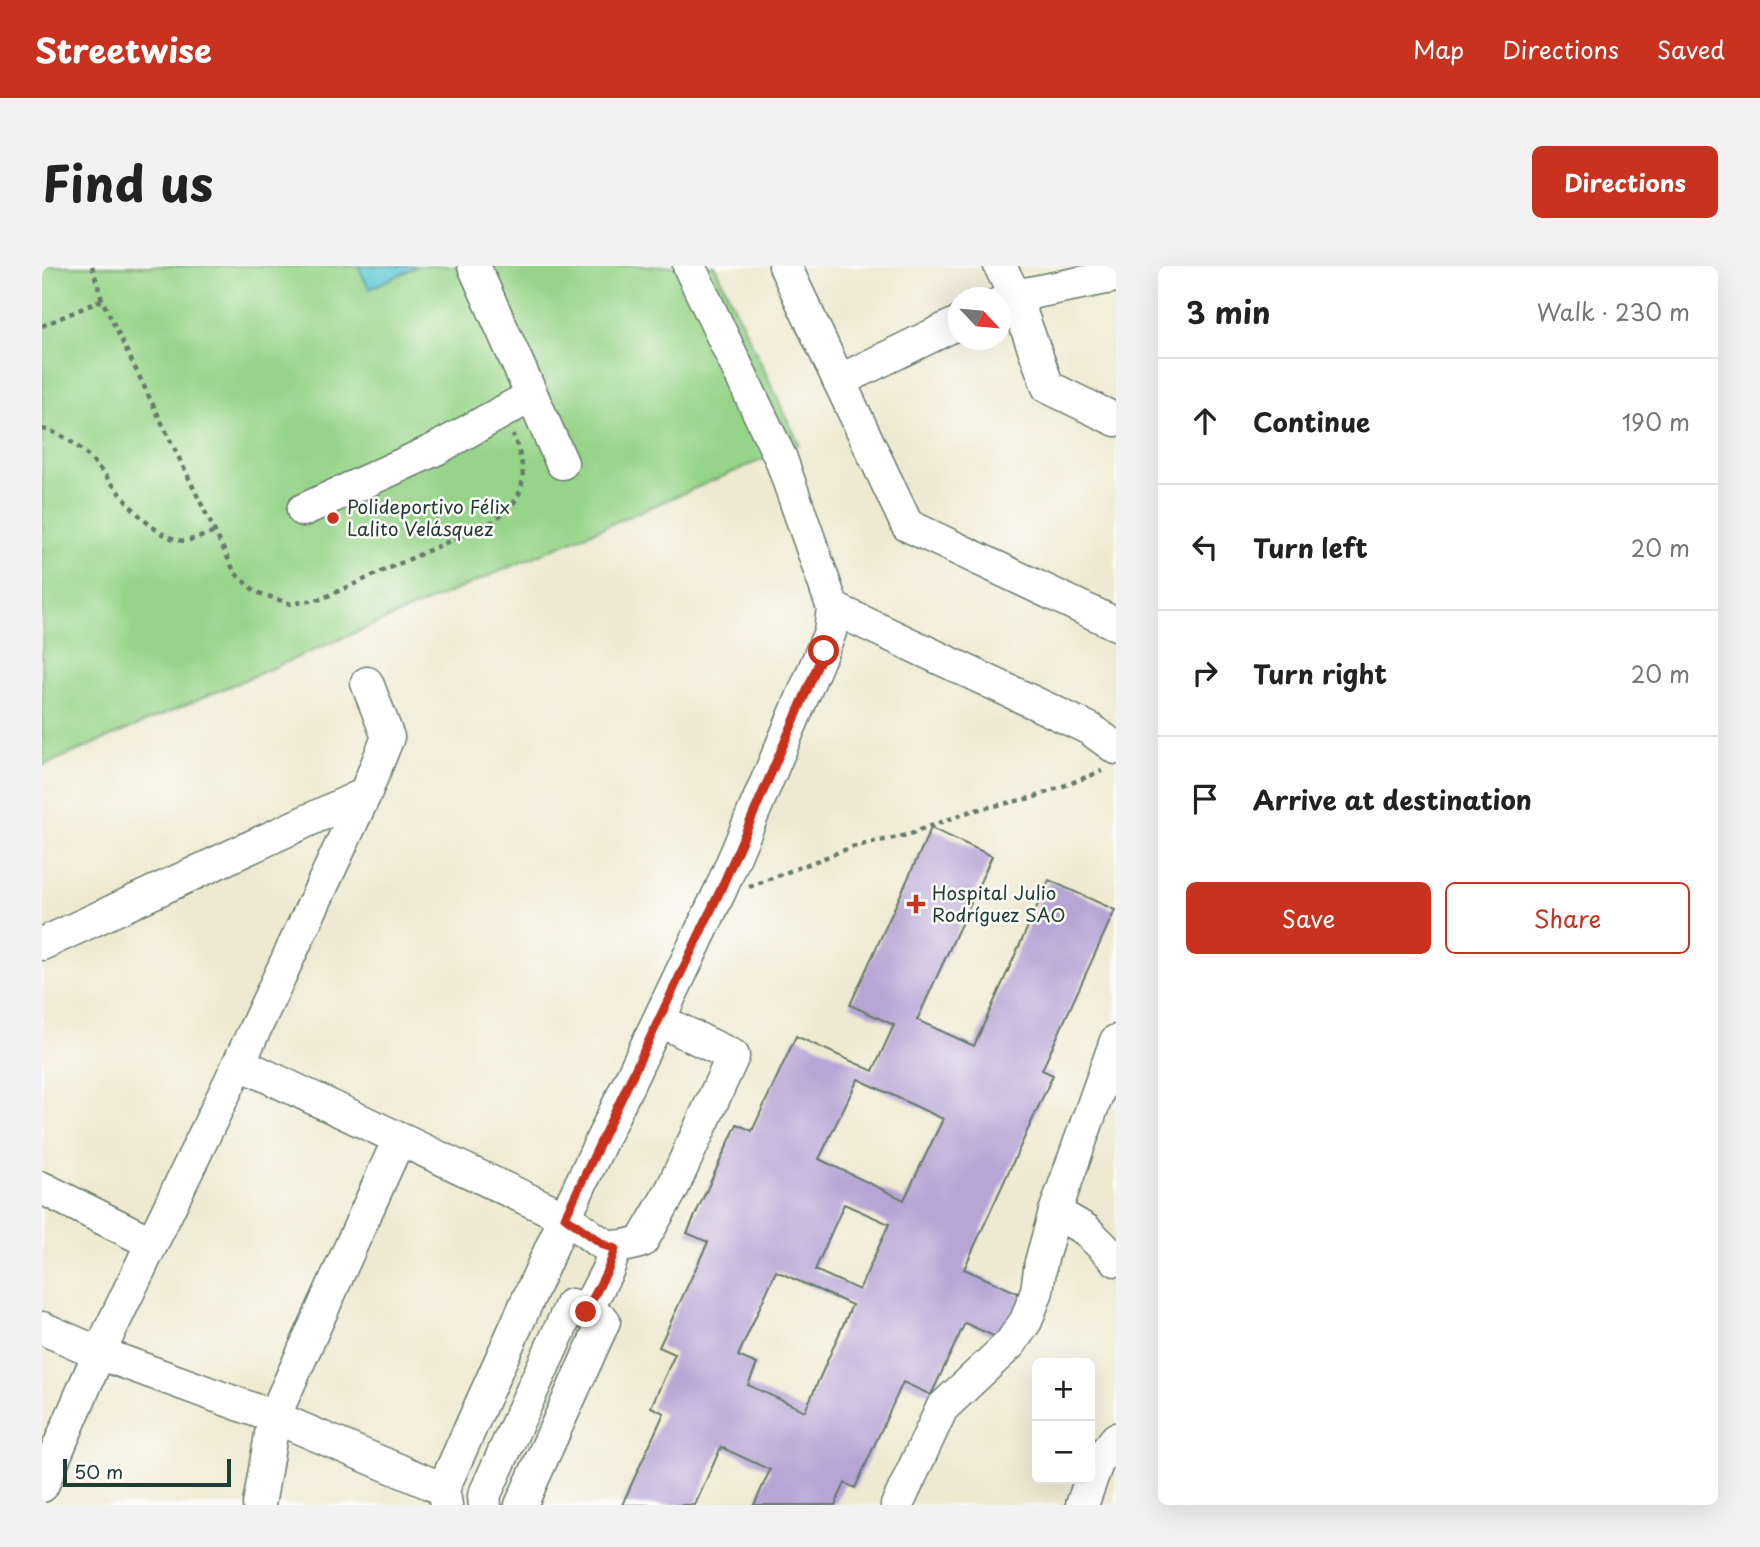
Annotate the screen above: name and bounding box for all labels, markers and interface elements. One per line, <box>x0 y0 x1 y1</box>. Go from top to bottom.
text: Streetwise <box>35 24 212 74</box>
text: Map <box>1413 31 1464 67</box>
text: Directions <box>1502 31 1619 67</box>
text: Saved <box>1657 31 1725 67</box>
text: Find us <box>42 145 213 219</box>
button: Directions <box>1532 146 1718 218</box>
north arrow <box>948 287 1011 350</box>
text: 3 min <box>1186 289 1271 334</box>
text: Walk · 230 m <box>1537 294 1690 329</box>
icon: ahead <box>1186 402 1224 440</box>
text: Continue <box>1253 402 1370 441</box>
text: 190 m <box>1622 404 1690 439</box>
place label: Polideportivo Félix Lalito Velásquez <box>347 492 510 542</box>
marker: Polideportivo Félix Lalito Velásquez <box>325 510 341 526</box>
icon: left <box>1186 528 1224 566</box>
text: Turn left <box>1253 528 1368 567</box>
text: 20 m <box>1631 530 1690 565</box>
route start <box>808 635 839 666</box>
icon: right <box>1186 654 1224 692</box>
text: Turn right <box>1253 654 1387 693</box>
text: 20 m <box>1631 656 1690 691</box>
icon: arrive <box>1186 780 1224 818</box>
text: Arrive at destination <box>1253 780 1532 819</box>
place label: Hospital Julio Rodríguez SAO <box>932 878 1066 928</box>
button: Save <box>1186 882 1431 954</box>
button: Share <box>1445 882 1690 954</box>
marker: Hospital Julio Rodríguez SAO <box>906 894 926 914</box>
route end <box>570 1296 601 1327</box>
map controls <box>1032 1358 1095 1484</box>
button: + <box>1032 1358 1095 1421</box>
button: − <box>1032 1421 1095 1484</box>
scale bar <box>63 1456 231 1488</box>
text: 50 m <box>74 1457 123 1485</box>

